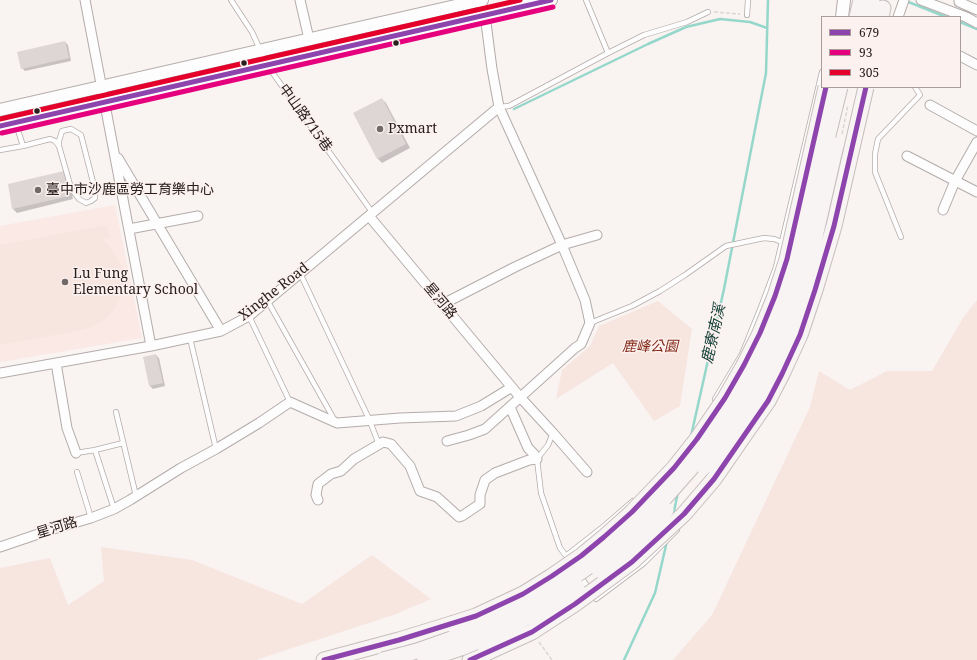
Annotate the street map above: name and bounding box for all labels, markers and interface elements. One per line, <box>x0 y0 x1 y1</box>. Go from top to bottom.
legend <box>821 16 961 88</box>
text: 679 <box>859 24 879 41</box>
unlabelled marker <box>391 38 401 48</box>
text: 93 <box>859 44 872 61</box>
unlabelled marker <box>239 58 249 68</box>
text: 305 <box>859 64 879 81</box>
street label: 中山路715巷 <box>275 81 335 155</box>
unlabelled marker <box>32 106 42 116</box>
place label: Pxmart <box>388 121 437 137</box>
marker: Pxmart <box>375 124 385 134</box>
place label: 臺中市沙鹿區勞工育樂中心 <box>46 182 214 198</box>
marker: 臺中市沙鹿區勞工育樂中心 <box>33 185 43 195</box>
street label: Xinghe Road <box>236 260 312 324</box>
place label: Lu Fung Elementary School <box>73 266 198 298</box>
marker: Lu Fung Elementary School <box>60 277 70 287</box>
street label: 星河路 <box>420 280 460 322</box>
water label: 鹿寮南溪 <box>698 303 730 365</box>
park label: 鹿峰公園 <box>622 339 678 355</box>
street label: 星河路 <box>34 514 80 542</box>

